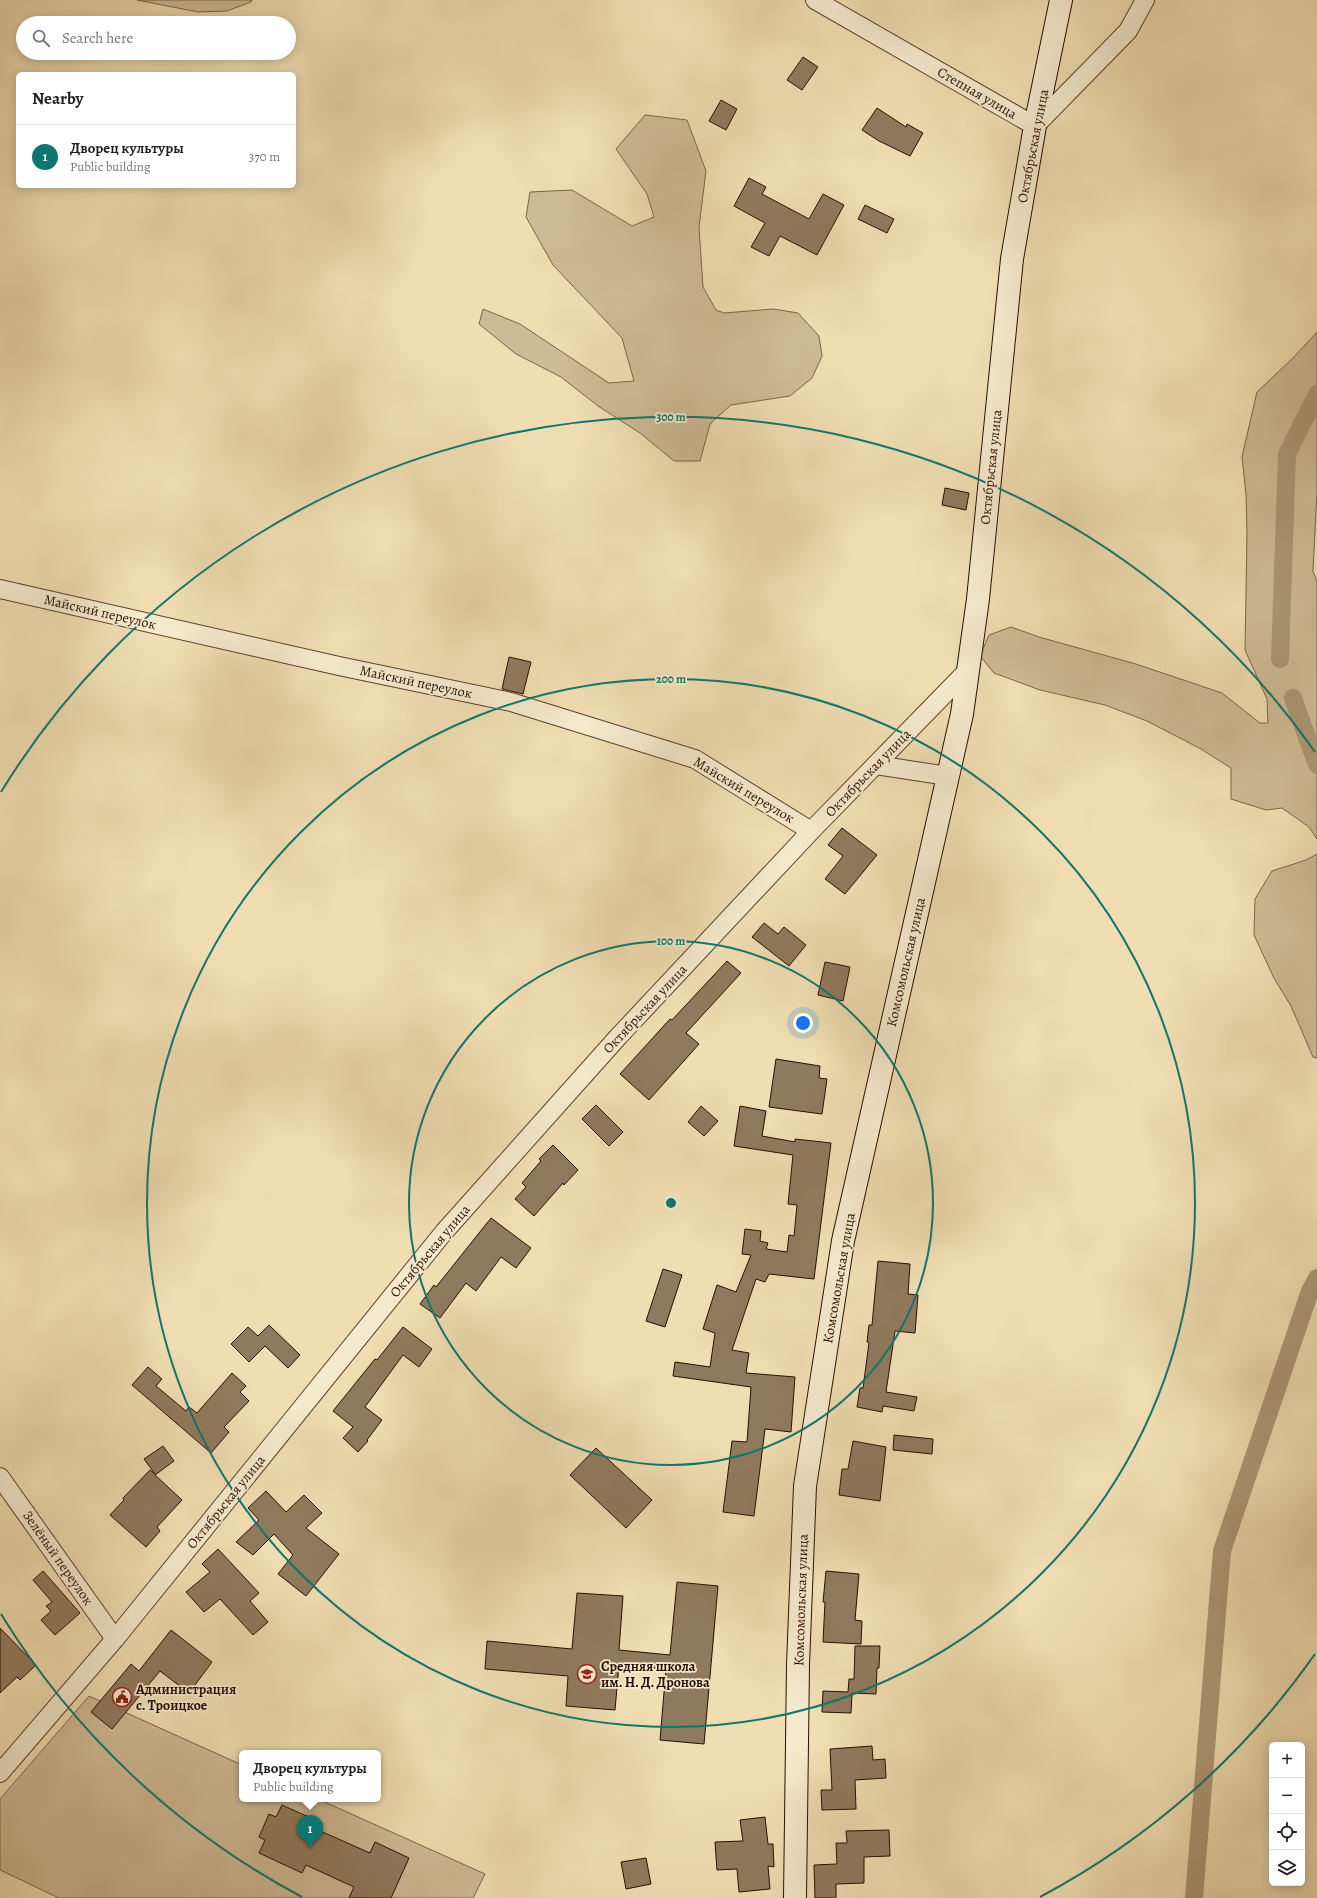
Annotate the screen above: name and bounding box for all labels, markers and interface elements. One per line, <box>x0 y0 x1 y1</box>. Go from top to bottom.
search box <box>16 16 296 60</box>
icon: search <box>30 27 52 49</box>
text: Search here <box>62 28 133 48</box>
street label: Степная улица <box>934 62 1021 124</box>
text: Nearby <box>32 87 83 110</box>
street label: Октябрьская улица <box>1013 87 1053 205</box>
text: Дворец культуры <box>70 138 184 158</box>
text: 1 <box>43 148 47 165</box>
text: 370 m <box>249 148 280 165</box>
text: Public building <box>70 158 150 175</box>
street label: Октябрьская улица <box>976 408 1007 525</box>
text: 300 m <box>656 409 686 425</box>
street label: Майский переулок <box>42 590 158 634</box>
street label: Майский переулок <box>358 661 474 703</box>
text: 200 m <box>656 671 686 687</box>
street label: Октябрьская улица <box>821 724 915 821</box>
street label: Майский переулок <box>690 752 798 828</box>
street label: Комсомольская улица <box>882 895 930 1029</box>
text: 100 m <box>657 933 685 949</box>
street label: Октябрьская улица <box>599 960 692 1058</box>
your location <box>793 1013 813 1033</box>
centre of rings <box>664 1196 678 1210</box>
street label: Октябрьская улица <box>386 1200 475 1301</box>
street label: Комсомольская улица <box>818 1211 860 1345</box>
street label: Октябрьская улица <box>182 1451 270 1553</box>
street label: Зелёный переулок <box>18 1507 98 1609</box>
street label: Комсомольская улица <box>789 1533 813 1666</box>
place label: Средняя школа им. Н. Д. Дронова <box>601 1657 710 1692</box>
school or university icon: Средняя школа им. Н. Д. Дронова <box>576 1663 598 1685</box>
place label: Администрация с. Троицкое <box>135 1680 236 1715</box>
public building icon: Администрация с. Троицкое <box>111 1686 133 1708</box>
map controls <box>1269 1742 1305 1886</box>
button: + <box>1269 1742 1305 1778</box>
popup <box>239 1750 381 1802</box>
text: Дворец культуры <box>253 1758 367 1778</box>
text: Public building <box>253 1778 334 1795</box>
button: − <box>1269 1778 1305 1814</box>
button: locate <box>1269 1814 1305 1850</box>
pin: 1 <box>297 1815 323 1848</box>
button: layers <box>1269 1850 1305 1886</box>

